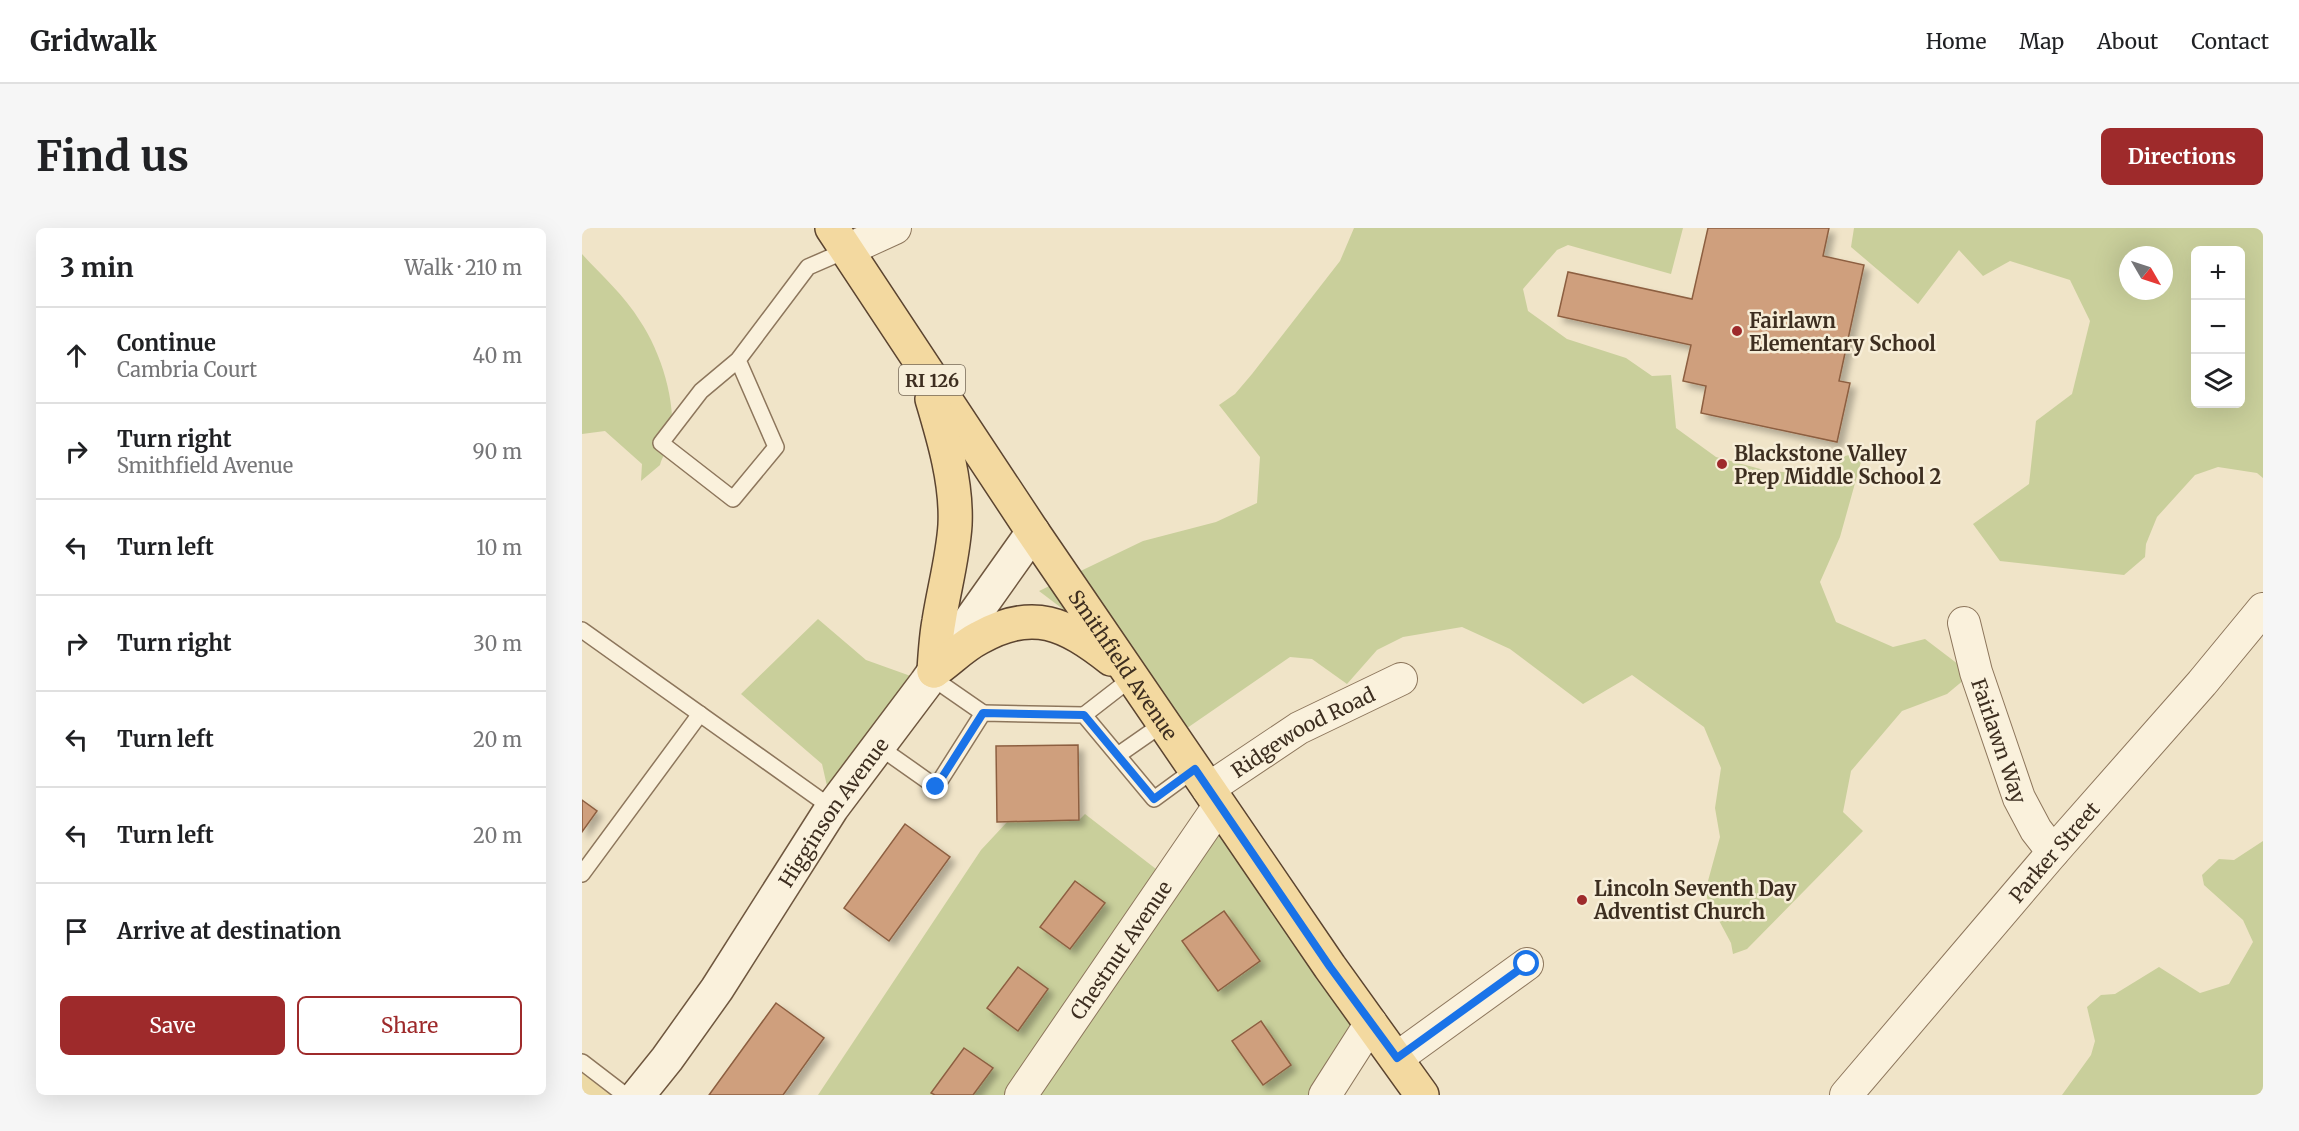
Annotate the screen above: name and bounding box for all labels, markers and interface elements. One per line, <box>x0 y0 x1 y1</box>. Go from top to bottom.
text: Gridwalk <box>30 23 157 59</box>
text: Home <box>1926 28 1986 55</box>
text: Map <box>2019 28 2064 55</box>
text: About <box>2097 28 2158 55</box>
text: Contact <box>2191 28 2269 55</box>
button: Directions <box>2101 128 2263 185</box>
text: Find us <box>36 130 189 182</box>
north arrow <box>2119 246 2173 300</box>
map controls <box>2191 246 2245 408</box>
button: + <box>2191 246 2245 300</box>
text: 3 min <box>60 251 134 284</box>
text: Walk · 210 m <box>405 255 522 280</box>
button: − <box>2191 300 2245 354</box>
place label: Fairlawn Elementary School <box>1749 308 1936 356</box>
marker: Fairlawn Elementary School <box>1730 324 1744 338</box>
text: Continue <box>117 329 216 357</box>
icon: ahead <box>60 339 93 372</box>
text: 40 m <box>472 343 522 368</box>
button: layers <box>2191 354 2245 408</box>
text: Cambria Court <box>117 357 257 382</box>
road number: RI 126 <box>899 365 965 395</box>
text: Turn right <box>117 425 231 453</box>
icon: right <box>60 435 93 468</box>
text: 90 m <box>472 439 522 464</box>
place label: Blackstone Valley Prep Middle School 2 <box>1734 441 1941 489</box>
text: Smithfield Avenue <box>117 453 293 478</box>
marker: Blackstone Valley Prep Middle School 2 <box>1715 457 1729 471</box>
icon: left <box>60 531 93 564</box>
text: Turn left <box>117 533 214 561</box>
text: 10 m <box>476 535 522 560</box>
street label: Smithfield Avenue <box>1063 585 1184 744</box>
icon: right <box>60 627 93 660</box>
text: Turn right <box>117 629 231 657</box>
text: 30 m <box>473 631 522 656</box>
street label: Fairlawn Way <box>1967 675 2032 807</box>
street label: Ridgewood Road <box>1226 681 1379 783</box>
icon: left <box>60 723 93 756</box>
text: Turn left <box>117 725 214 753</box>
text: 20 m <box>473 727 522 752</box>
street label: Higginson Avenue <box>773 732 893 891</box>
route end <box>922 773 948 799</box>
street label: Parker Street <box>2003 796 2104 907</box>
icon: left <box>60 819 93 852</box>
text: Turn left <box>117 821 214 849</box>
text: 20 m <box>473 823 522 848</box>
street label: Chestnut Avenue <box>1064 876 1177 1024</box>
place label: Lincoln Seventh Day Adventist Church <box>1593 876 1797 924</box>
marker: Lincoln Seventh Day Adventist Church <box>1575 893 1589 907</box>
icon: arrive <box>60 915 93 948</box>
text: Arrive at destination <box>117 917 341 945</box>
route start <box>1513 950 1539 976</box>
button: Save <box>60 996 285 1055</box>
button: Share <box>297 996 522 1055</box>

